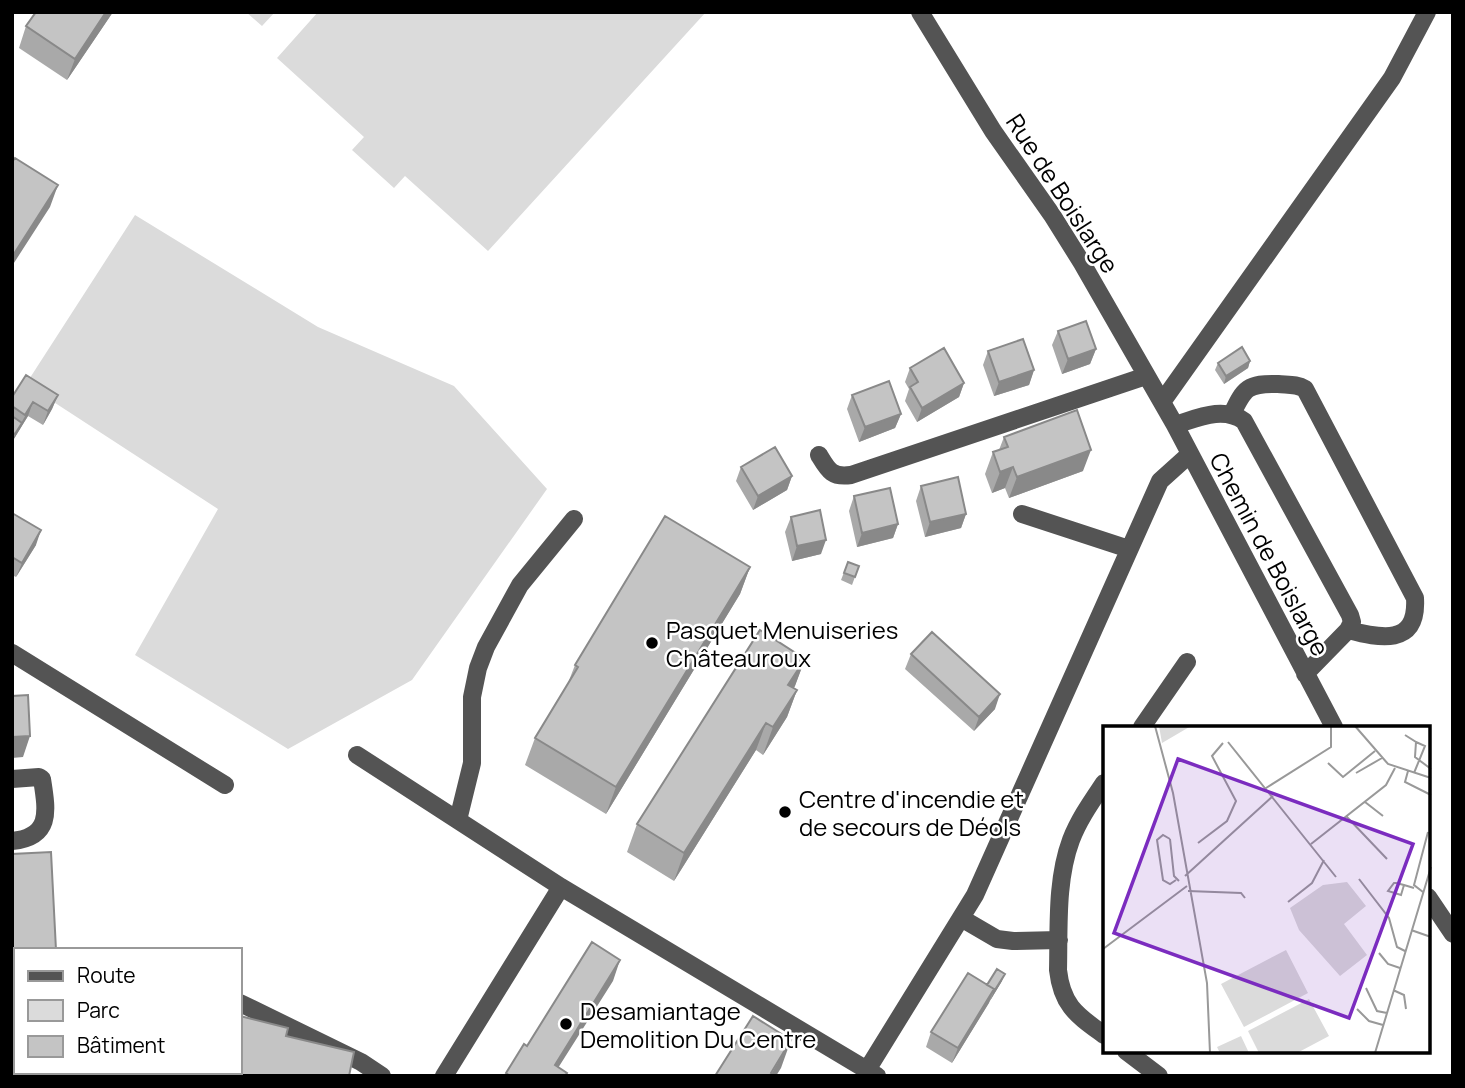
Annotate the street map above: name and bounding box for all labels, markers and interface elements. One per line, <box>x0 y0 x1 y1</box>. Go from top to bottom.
street label: Rue de Boislarge <box>999 107 1127 279</box>
street label: Chemin de Boislarge <box>1202 447 1338 661</box>
place label: Pasquet Menuiseries Châteauroux <box>666 613 898 674</box>
marker: Pasquet Menuiseries Châteauroux <box>644 635 660 651</box>
inset map <box>1103 726 1430 1053</box>
place label: Centre d'incendie et de secours de Déols <box>799 782 1024 843</box>
marker: Centre d'incendie et de secours de Déols <box>777 804 793 820</box>
legend <box>14 948 242 1074</box>
text: Route <box>77 961 135 989</box>
place label: Desamiantage Demolition Du Centre <box>580 994 816 1055</box>
text: Parc <box>77 996 120 1024</box>
marker: Desamiantage Demolition Du Centre <box>558 1016 574 1032</box>
text: Bâtiment <box>77 1031 165 1059</box>

